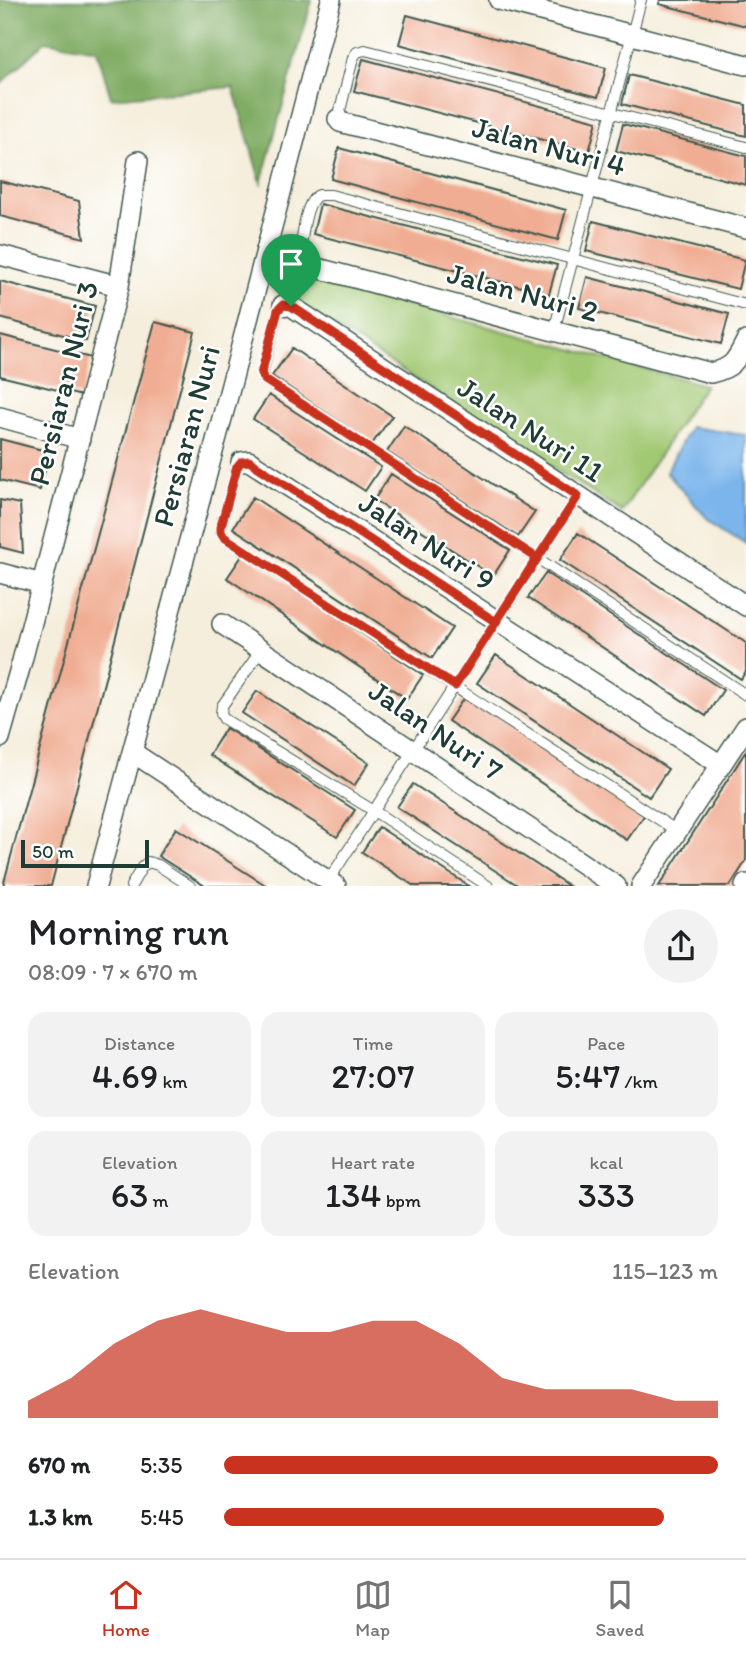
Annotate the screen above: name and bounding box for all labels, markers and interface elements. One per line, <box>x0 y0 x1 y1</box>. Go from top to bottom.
street label: Jalan Nuri 4 <box>468 108 630 184</box>
pin <box>261 234 321 306</box>
icon: arrive <box>272 245 310 283</box>
street label: Jalan Nuri 2 <box>444 254 603 330</box>
street label: Persiaran Nuri 3 <box>20 277 106 489</box>
street label: Persiaran Nuri <box>144 341 228 531</box>
street label: Jalan Nuri 11 <box>451 368 611 490</box>
street label: Jalan Nuri 9 <box>352 483 502 599</box>
street label: Jalan Nuri 7 <box>362 672 510 788</box>
scale bar <box>21 837 149 869</box>
text: 50 m <box>32 840 74 863</box>
text: Morning run <box>28 909 229 955</box>
button: share <box>644 909 718 983</box>
text: 08:09 · 7 × 670 m <box>28 958 198 986</box>
text: Distance <box>104 1032 175 1055</box>
text: Time <box>353 1032 393 1055</box>
text: Pace <box>587 1032 625 1055</box>
text: 4.69 <box>92 1055 158 1097</box>
text: 27:07 <box>331 1055 415 1097</box>
text: 5:47 <box>555 1055 620 1097</box>
text: km <box>158 1070 188 1093</box>
text: /km <box>620 1070 658 1093</box>
text: Elevation <box>102 1151 177 1174</box>
text: Heart rate <box>331 1151 415 1174</box>
text: kcal <box>589 1151 623 1174</box>
text: 63 <box>111 1174 148 1216</box>
text: 134 <box>325 1174 381 1216</box>
text: 333 <box>578 1174 635 1216</box>
text: m <box>148 1189 169 1212</box>
text: bpm <box>381 1189 421 1212</box>
text: Elevation <box>28 1257 119 1285</box>
text: 115–123 m <box>612 1257 718 1285</box>
text: 670 m <box>28 1451 90 1479</box>
text: 5:35 <box>140 1451 182 1479</box>
text: 1.3 km <box>28 1503 92 1531</box>
text: 5:45 <box>140 1503 184 1531</box>
tab: Home <box>102 1576 150 1641</box>
tab: Map <box>354 1576 392 1641</box>
tab: Saved <box>596 1576 644 1641</box>

